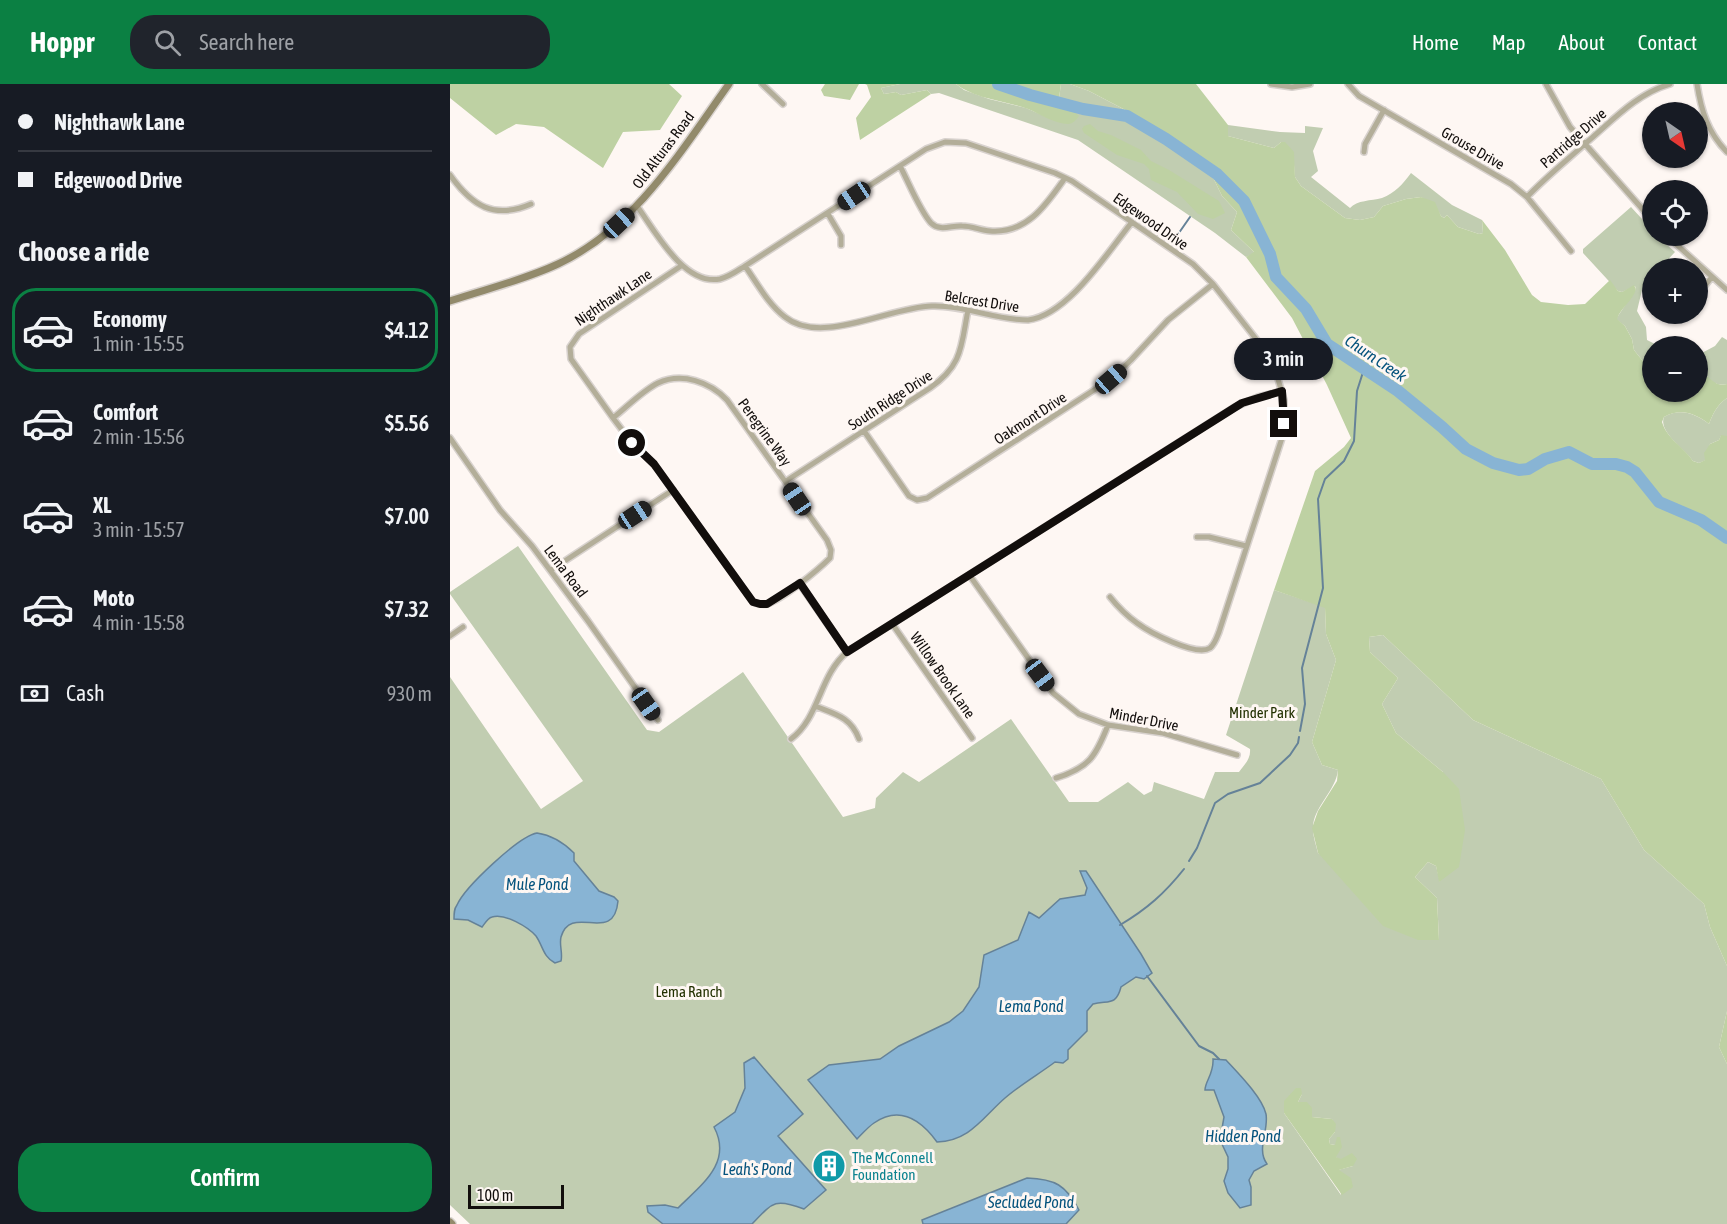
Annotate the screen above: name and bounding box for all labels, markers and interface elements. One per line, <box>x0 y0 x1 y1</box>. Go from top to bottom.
search box <box>130 15 550 69</box>
text: Hoppr <box>30 26 94 58</box>
icon: search <box>151 26 184 59</box>
text: Search here <box>199 29 294 55</box>
text: Home <box>1412 30 1459 54</box>
text: Map <box>1492 30 1526 54</box>
text: About <box>1559 30 1605 54</box>
text: Contact <box>1638 30 1697 54</box>
north arrow <box>1642 102 1708 168</box>
map controls <box>1642 102 1708 402</box>
street label: Partridge Drive <box>1537 105 1610 171</box>
street label: Old Alturas Road <box>629 108 697 192</box>
text: Nighthawk Lane <box>54 109 185 135</box>
street label: Grouse Drive <box>1438 123 1508 173</box>
text: Edgewood Drive <box>54 167 182 193</box>
car <box>834 178 874 214</box>
button: locate <box>1642 180 1708 246</box>
street label: Edgewood Drive <box>1110 189 1192 253</box>
car <box>600 204 638 242</box>
text: Choose a ride <box>18 236 150 267</box>
button: + <box>1642 258 1708 324</box>
street label: Nighthawk Lane <box>571 265 655 329</box>
street label: Belcrest Drive <box>943 287 1021 315</box>
icon: car <box>21 303 75 357</box>
text: Economy <box>93 306 167 332</box>
text: $4.12 <box>385 317 429 343</box>
water label: Churn Creek <box>1342 331 1411 386</box>
text: 1 min · 15:55 <box>93 332 185 355</box>
button: − <box>1642 336 1708 402</box>
callout: 3 min <box>1234 337 1334 379</box>
text: 3 min <box>1263 347 1304 370</box>
car <box>1092 360 1130 398</box>
street label: South Ridge Drive <box>845 367 935 433</box>
street label: Oakmont Drive <box>991 388 1070 448</box>
street label: Peregrine Way <box>735 395 795 469</box>
icon: car <box>21 396 75 450</box>
text: Comfort <box>93 399 158 425</box>
text: $5.56 <box>385 410 429 436</box>
route end <box>1270 410 1297 437</box>
text: 2 min · 15:56 <box>93 425 185 448</box>
route start <box>618 429 645 456</box>
car <box>779 479 815 519</box>
icon: car <box>21 489 75 543</box>
text: XL <box>93 492 111 518</box>
car <box>615 498 655 532</box>
text: $7.00 <box>385 503 429 529</box>
text: 3 min · 15:57 <box>93 518 185 541</box>
street label: Lema Road <box>541 541 591 601</box>
icon: car <box>21 582 75 636</box>
text: Moto <box>93 585 135 611</box>
text: $7.32 <box>385 596 429 622</box>
text: 4 min · 15:58 <box>93 611 185 634</box>
street label: Willow Brook Lane <box>907 629 979 721</box>
car <box>1022 655 1058 695</box>
icon: cash <box>18 677 51 710</box>
text: Cash <box>66 680 105 706</box>
text: 930 m <box>387 682 432 705</box>
car <box>628 684 664 724</box>
street label: Minder Drive <box>1108 704 1180 734</box>
park label: Minder Park <box>1229 704 1296 721</box>
water label: Mule Pond <box>506 875 569 893</box>
park label: Lema Ranch <box>655 983 723 1000</box>
water label: Lema Pond <box>998 997 1064 1015</box>
water label: Hidden Pond <box>1205 1127 1281 1145</box>
button: Confirm <box>18 1143 432 1212</box>
building icon: The McConnell Foundation <box>811 1148 847 1184</box>
place label: The McConnell Foundation <box>852 1149 933 1183</box>
water label: Leah's Pond <box>722 1160 792 1178</box>
scale bar <box>468 1182 564 1210</box>
text: 100 m <box>477 1186 513 1204</box>
water label: Secluded Pond <box>987 1193 1075 1211</box>

